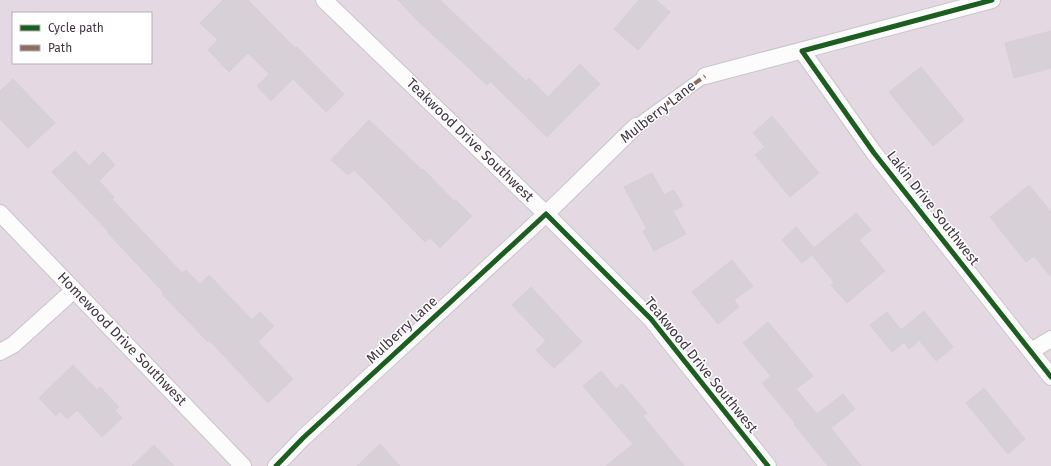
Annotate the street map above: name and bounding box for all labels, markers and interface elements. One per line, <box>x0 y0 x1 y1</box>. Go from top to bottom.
legend <box>12 12 152 64</box>
text: Cycle path <box>48 21 104 35</box>
text: Path <box>48 41 72 55</box>
street label: Teakwood Drive Southwest <box>403 75 538 206</box>
street label: Mulberry Lane <box>617 77 699 147</box>
street label: Lakin Drive Southwest <box>883 147 984 269</box>
street label: Homewood Drive Southwest <box>54 269 191 410</box>
street label: Mulberry Lane <box>363 293 441 367</box>
street label: Teakwood Drive Southwest <box>641 294 762 437</box>

